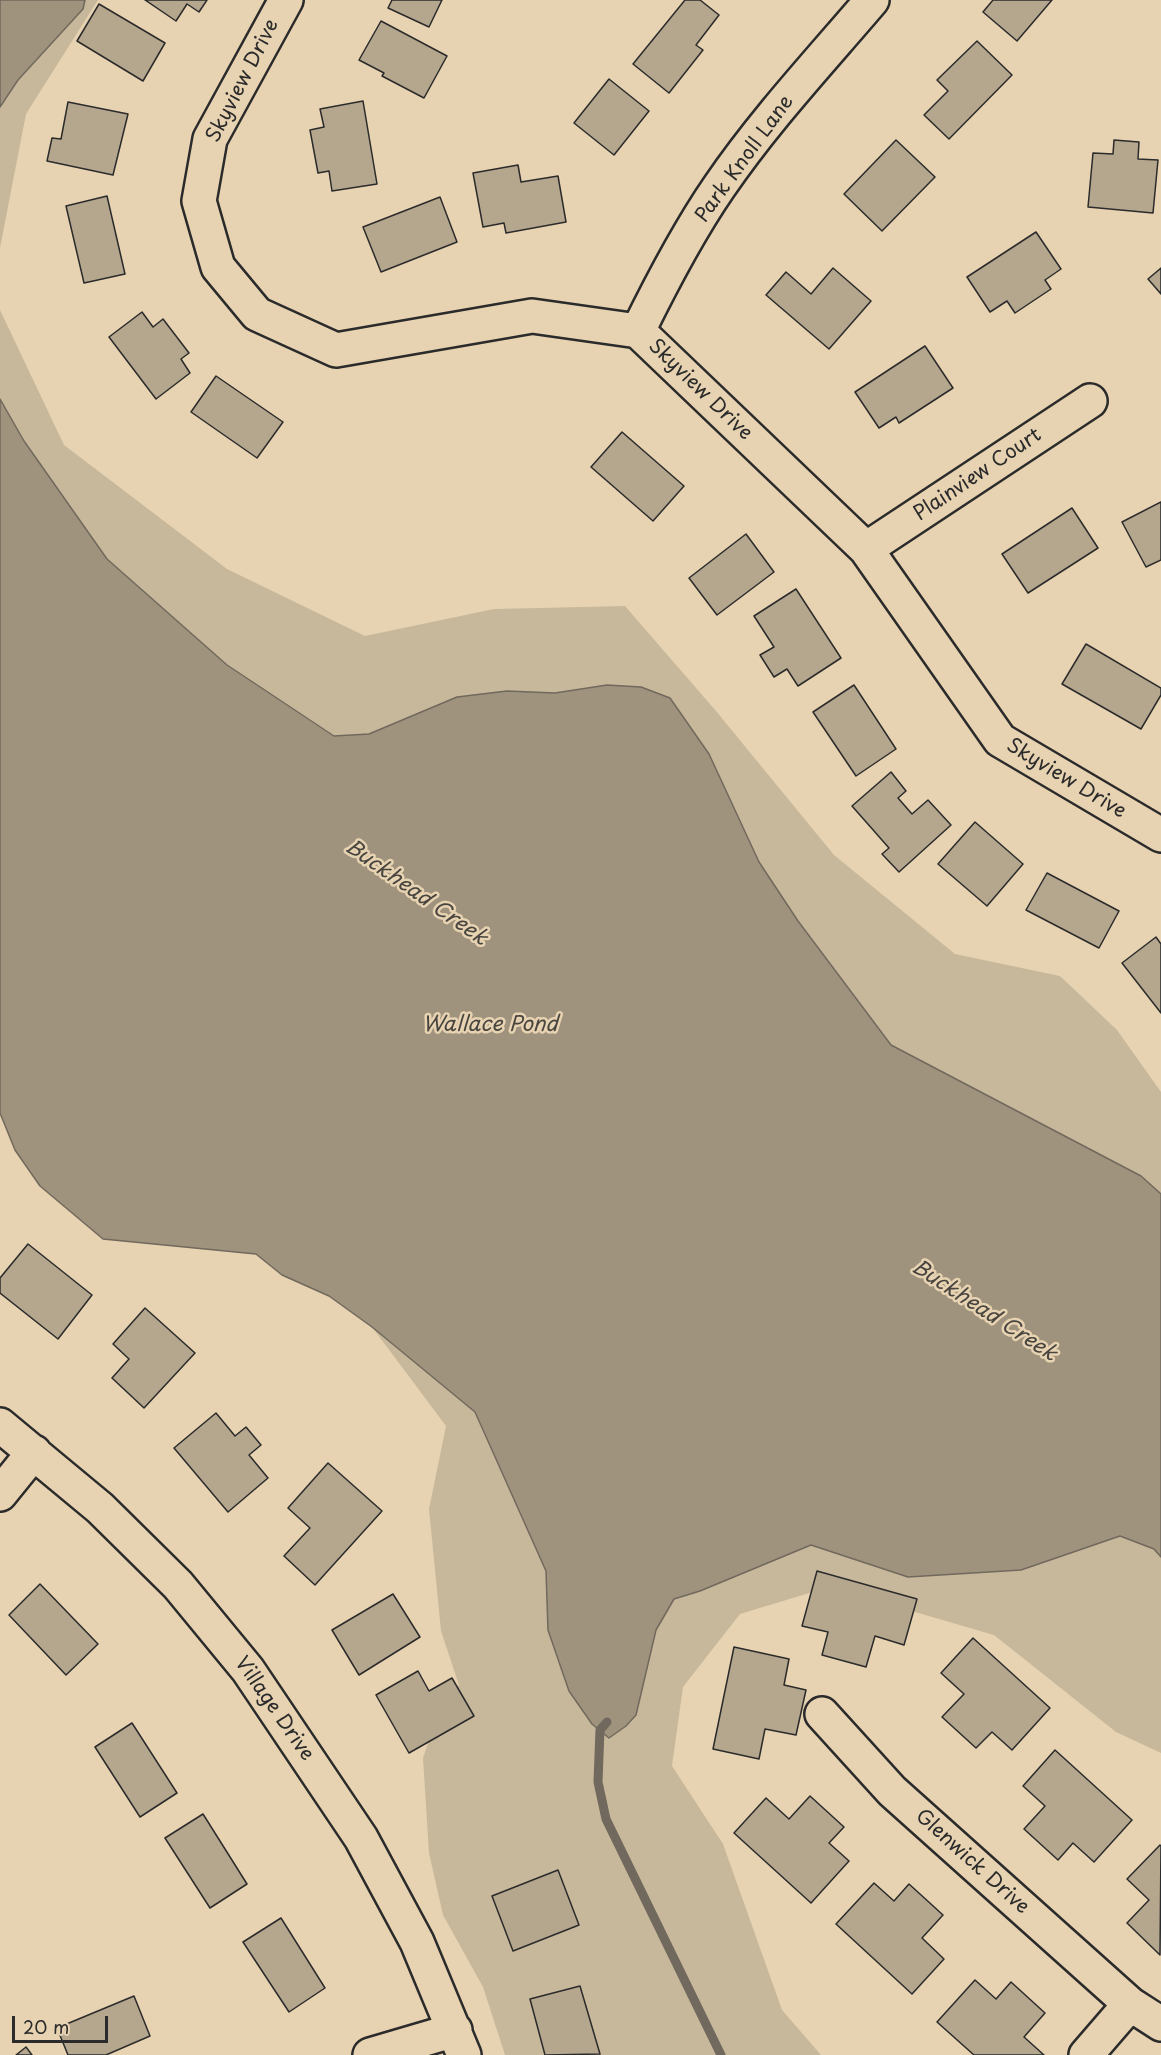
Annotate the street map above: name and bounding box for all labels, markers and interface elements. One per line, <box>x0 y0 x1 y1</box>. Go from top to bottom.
street label: Skyview Drive <box>202 15 284 147</box>
street label: Park Knoll Lane <box>691 91 799 227</box>
street label: Skyview Drive <box>643 334 757 446</box>
street label: Plainview Court <box>910 424 1046 526</box>
street label: Skyview Drive <box>1002 734 1130 824</box>
water label: Buckhead Creek <box>340 835 492 951</box>
water label: Wallace Pond <box>422 1012 558 1038</box>
water label: Buckhead Creek <box>907 1255 1061 1367</box>
street label: Village Drive <box>229 1652 319 1766</box>
street label: Glenwick Drive <box>910 1805 1034 1919</box>
scale bar <box>15 2004 111 2042</box>
text: 20 m <box>23 2013 69 2040</box>

